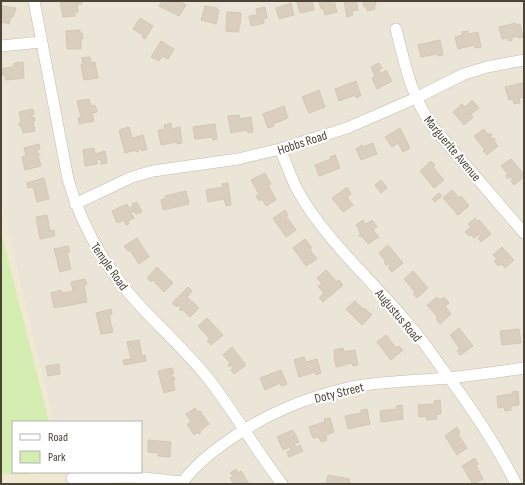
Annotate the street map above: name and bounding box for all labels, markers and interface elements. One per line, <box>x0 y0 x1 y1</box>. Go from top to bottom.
street label: Marguerite Avenue <box>420 112 484 185</box>
street label: Hobbs Road <box>275 127 329 158</box>
street label: Temple Road <box>87 240 131 294</box>
street label: Augustus Road <box>371 285 425 345</box>
street label: Doty Street <box>313 379 366 407</box>
legend <box>12 421 142 473</box>
text: Road <box>48 430 68 445</box>
text: Park <box>48 450 66 465</box>

